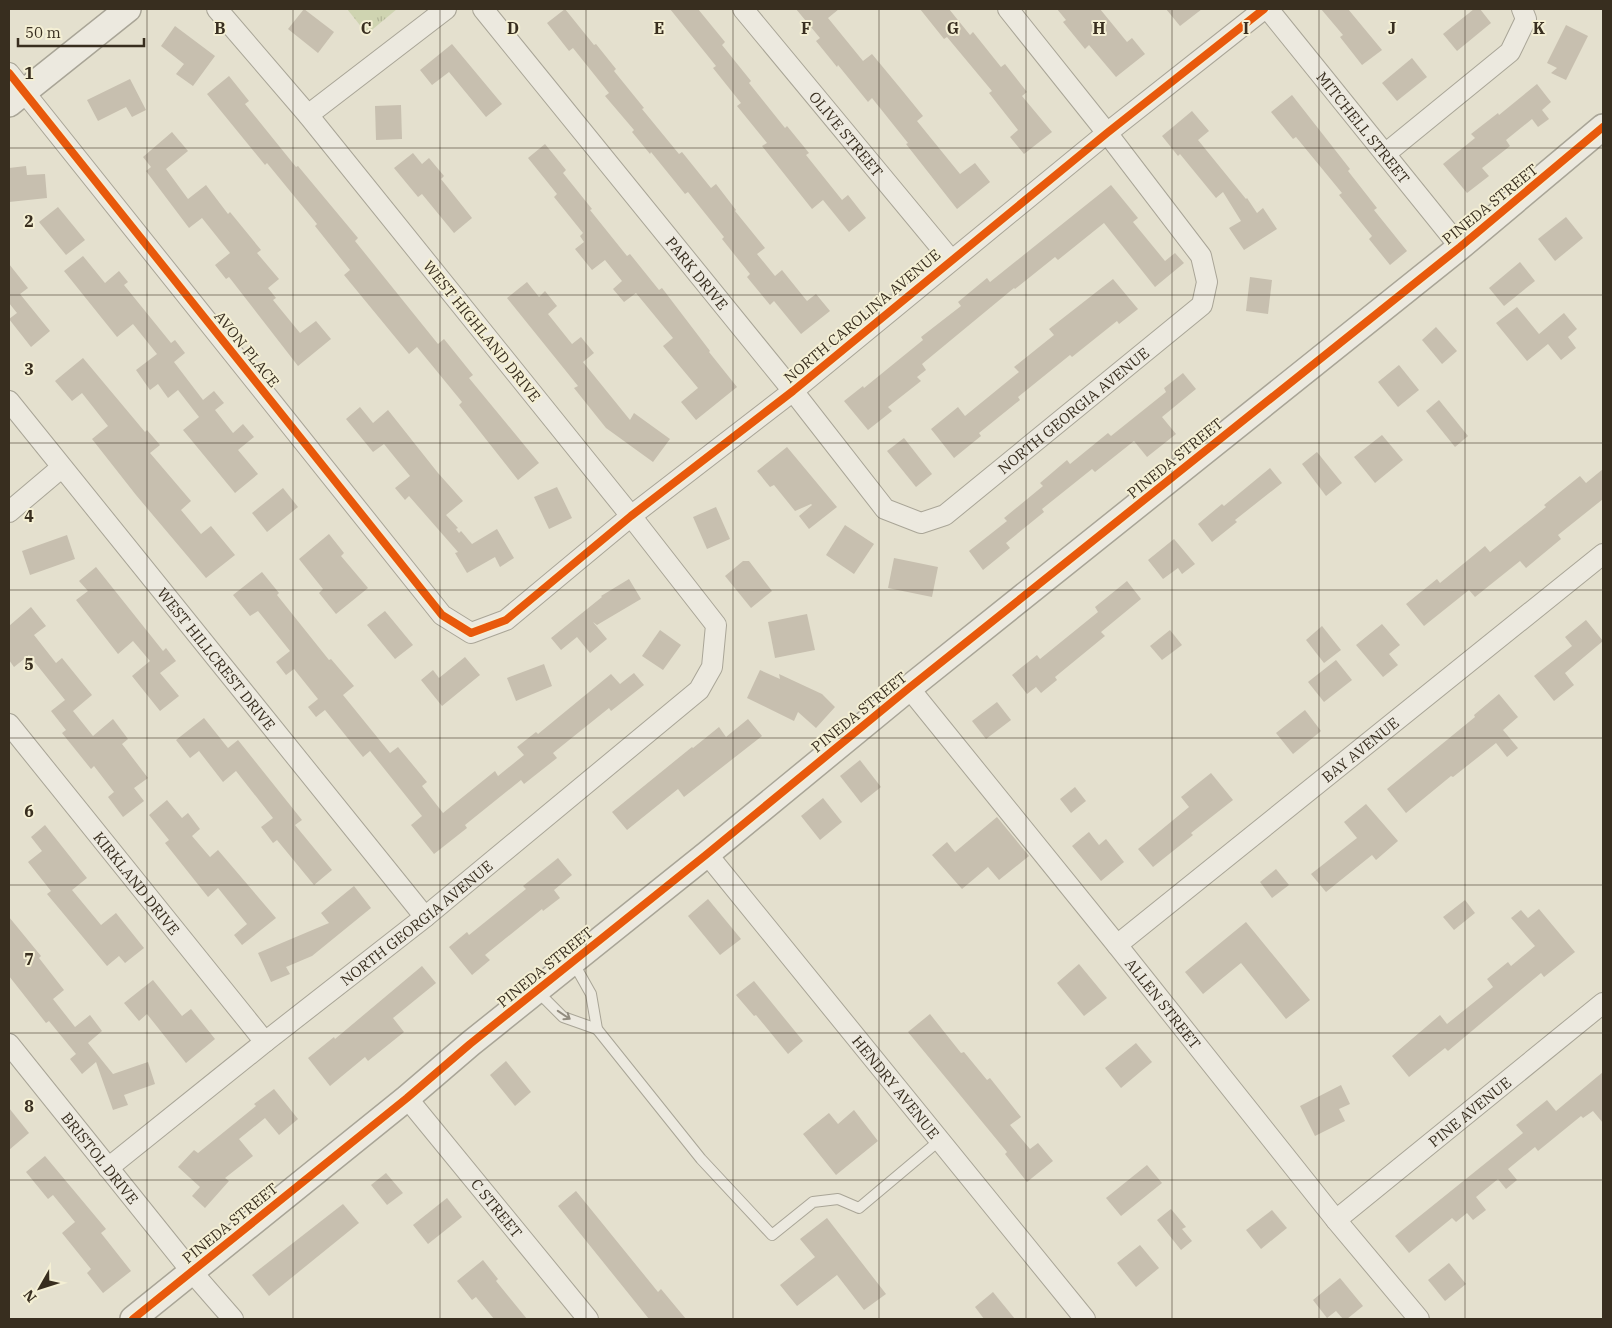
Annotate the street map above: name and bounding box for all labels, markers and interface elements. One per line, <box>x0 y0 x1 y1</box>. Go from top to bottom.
scale bar <box>18 15 144 47</box>
text: B <box>214 18 226 38</box>
text: C <box>361 18 371 38</box>
text: D <box>507 18 519 38</box>
text: E <box>654 18 664 38</box>
text: F <box>801 18 811 38</box>
text: G <box>947 18 959 38</box>
text: H <box>1093 18 1106 38</box>
text: I <box>1243 18 1249 38</box>
text: J <box>1388 18 1396 38</box>
text: K <box>1533 18 1546 38</box>
text: 50 m <box>25 23 61 42</box>
text: 1 <box>24 63 34 83</box>
street label: MITCHELL STREET <box>1313 68 1414 187</box>
street label: OLIVE STREET <box>805 87 887 181</box>
street label: PINEDA STREET <box>1438 160 1542 248</box>
text: 2 <box>24 211 34 231</box>
street label: PARK DRIVE <box>662 233 733 313</box>
street label: NORTH CAROLINA AVENUE <box>780 245 944 387</box>
street label: WEST HIGHLAND DRIVE <box>419 257 545 405</box>
street label: AVON PLACE <box>210 307 284 391</box>
street label: NORTH GEORGIA AVENUE <box>994 343 1153 478</box>
text: 3 <box>24 359 34 379</box>
street label: PINEDA STREET <box>1123 414 1227 502</box>
text: 4 <box>24 506 34 526</box>
street label: WEST HILLCREST DRIVE <box>154 584 280 734</box>
text: 5 <box>24 654 34 674</box>
street label: PINEDA STREET <box>807 668 911 756</box>
street label: BAY AVENUE <box>1318 713 1403 786</box>
text: 6 <box>24 801 34 821</box>
street label: KIRKLAND DRIVE <box>90 827 184 938</box>
street label: NORTH GEORGIA AVENUE <box>336 856 496 989</box>
street label: PINEDA STREET <box>493 923 597 1011</box>
text: 7 <box>24 949 34 969</box>
street label: ALLEN STREET <box>1121 954 1205 1052</box>
one-way arrow <box>557 1010 571 1021</box>
street label: HENDRY AVENUE <box>849 1031 944 1142</box>
street label: PINE AVENUE <box>1424 1072 1515 1151</box>
text: 8 <box>24 1096 34 1116</box>
street label: BRISTOL DRIVE <box>58 1108 143 1208</box>
street label: C STREET <box>467 1174 527 1241</box>
street label: PINEDA STREET <box>178 1179 282 1267</box>
north arrow <box>15 1263 65 1313</box>
text: N <box>19 1286 40 1306</box>

